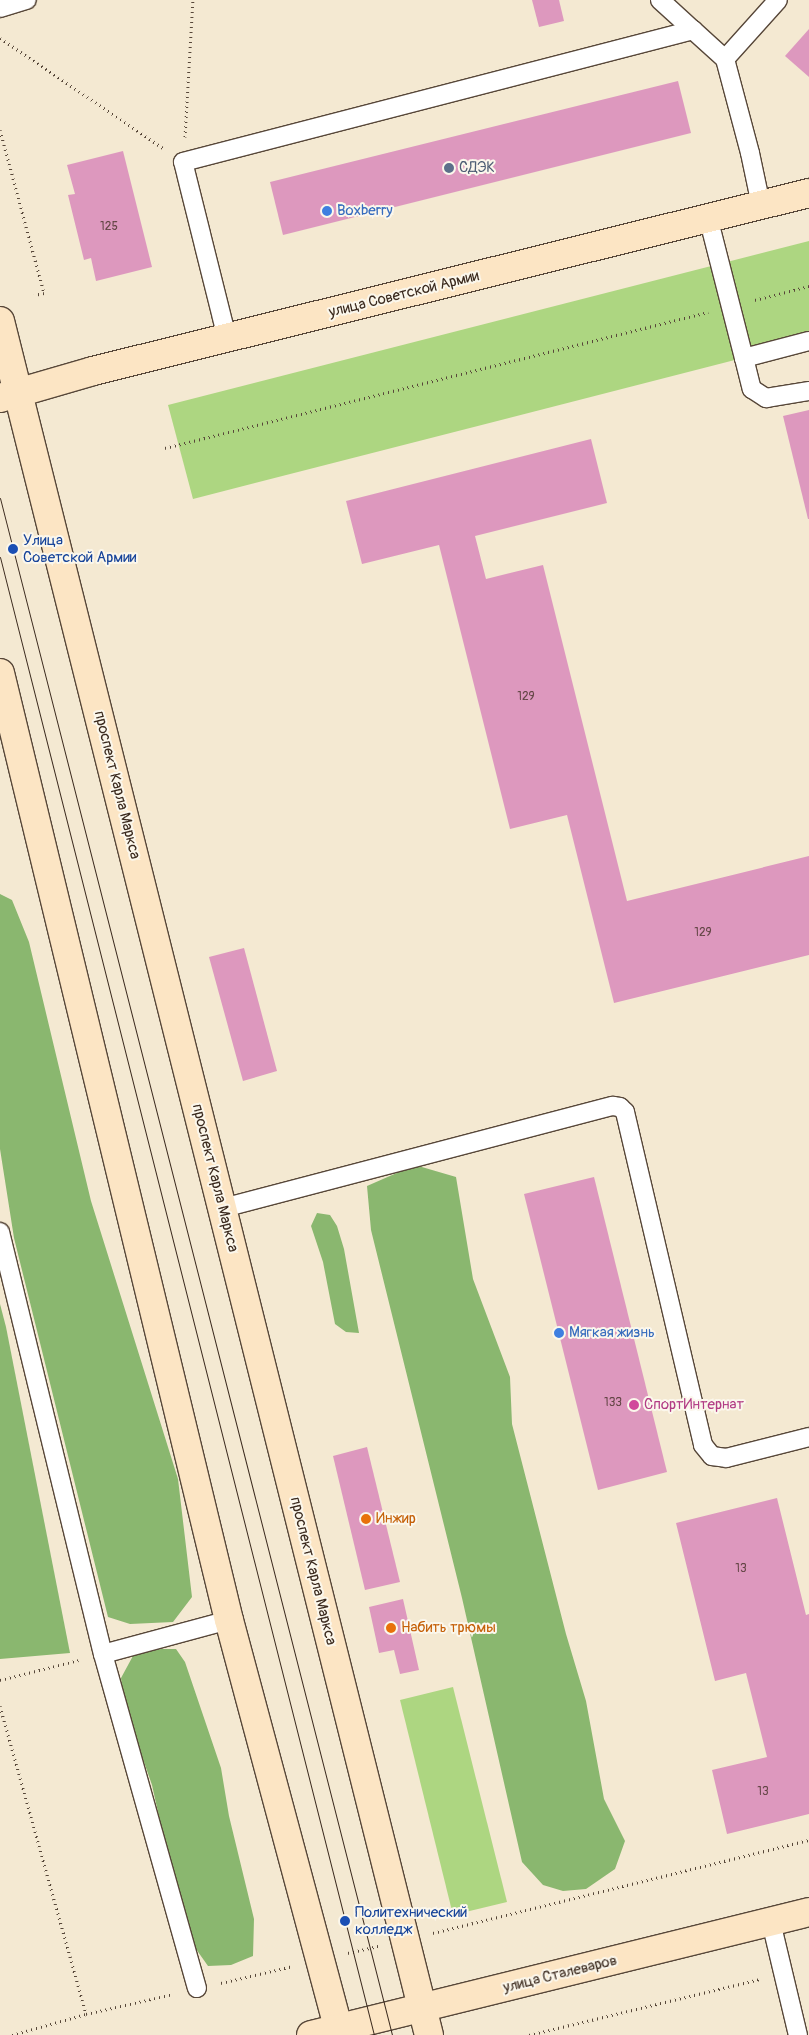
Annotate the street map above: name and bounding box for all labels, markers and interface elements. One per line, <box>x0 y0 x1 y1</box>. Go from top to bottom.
place label: СДЭК <box>459 159 495 177</box>
marker: СДЭК <box>443 162 455 174</box>
place label: Boxberry <box>337 202 393 220</box>
marker: Boxberry <box>321 205 333 217</box>
house number: 125 <box>100 220 118 234</box>
street label: улица Советской Армии <box>327 267 481 321</box>
place label: Улица Советской Армии <box>23 531 137 566</box>
marker: Улица Советской Армии <box>7 543 19 555</box>
house number: 129 <box>517 690 535 704</box>
street label: проспект Карла Маркса <box>90 709 144 861</box>
house number: 129 <box>694 926 712 940</box>
street label: проспект Карла Маркса <box>188 1102 242 1254</box>
place label: Мягкая жизнь <box>569 1324 655 1342</box>
marker: Мягкая жизнь <box>553 1327 565 1339</box>
house number: 133 <box>604 1396 622 1410</box>
place label: СпортИнтернат <box>644 1396 744 1414</box>
marker: СпортИнтернат <box>628 1399 640 1411</box>
street label: проспект Карла Маркса <box>286 1495 340 1647</box>
place label: Инжир <box>376 1510 416 1528</box>
marker: Инжир <box>360 1513 372 1525</box>
house number: 13 <box>735 1562 747 1576</box>
place label: Набить трюмы <box>401 1619 496 1637</box>
marker: Набить трюмы <box>385 1622 397 1634</box>
house number: 13 <box>757 1785 769 1799</box>
place label: Политехнический колледж <box>355 1903 467 1938</box>
marker: Политехнический колледж <box>339 1915 351 1927</box>
street label: улица Сталеваров <box>501 1951 619 1997</box>

